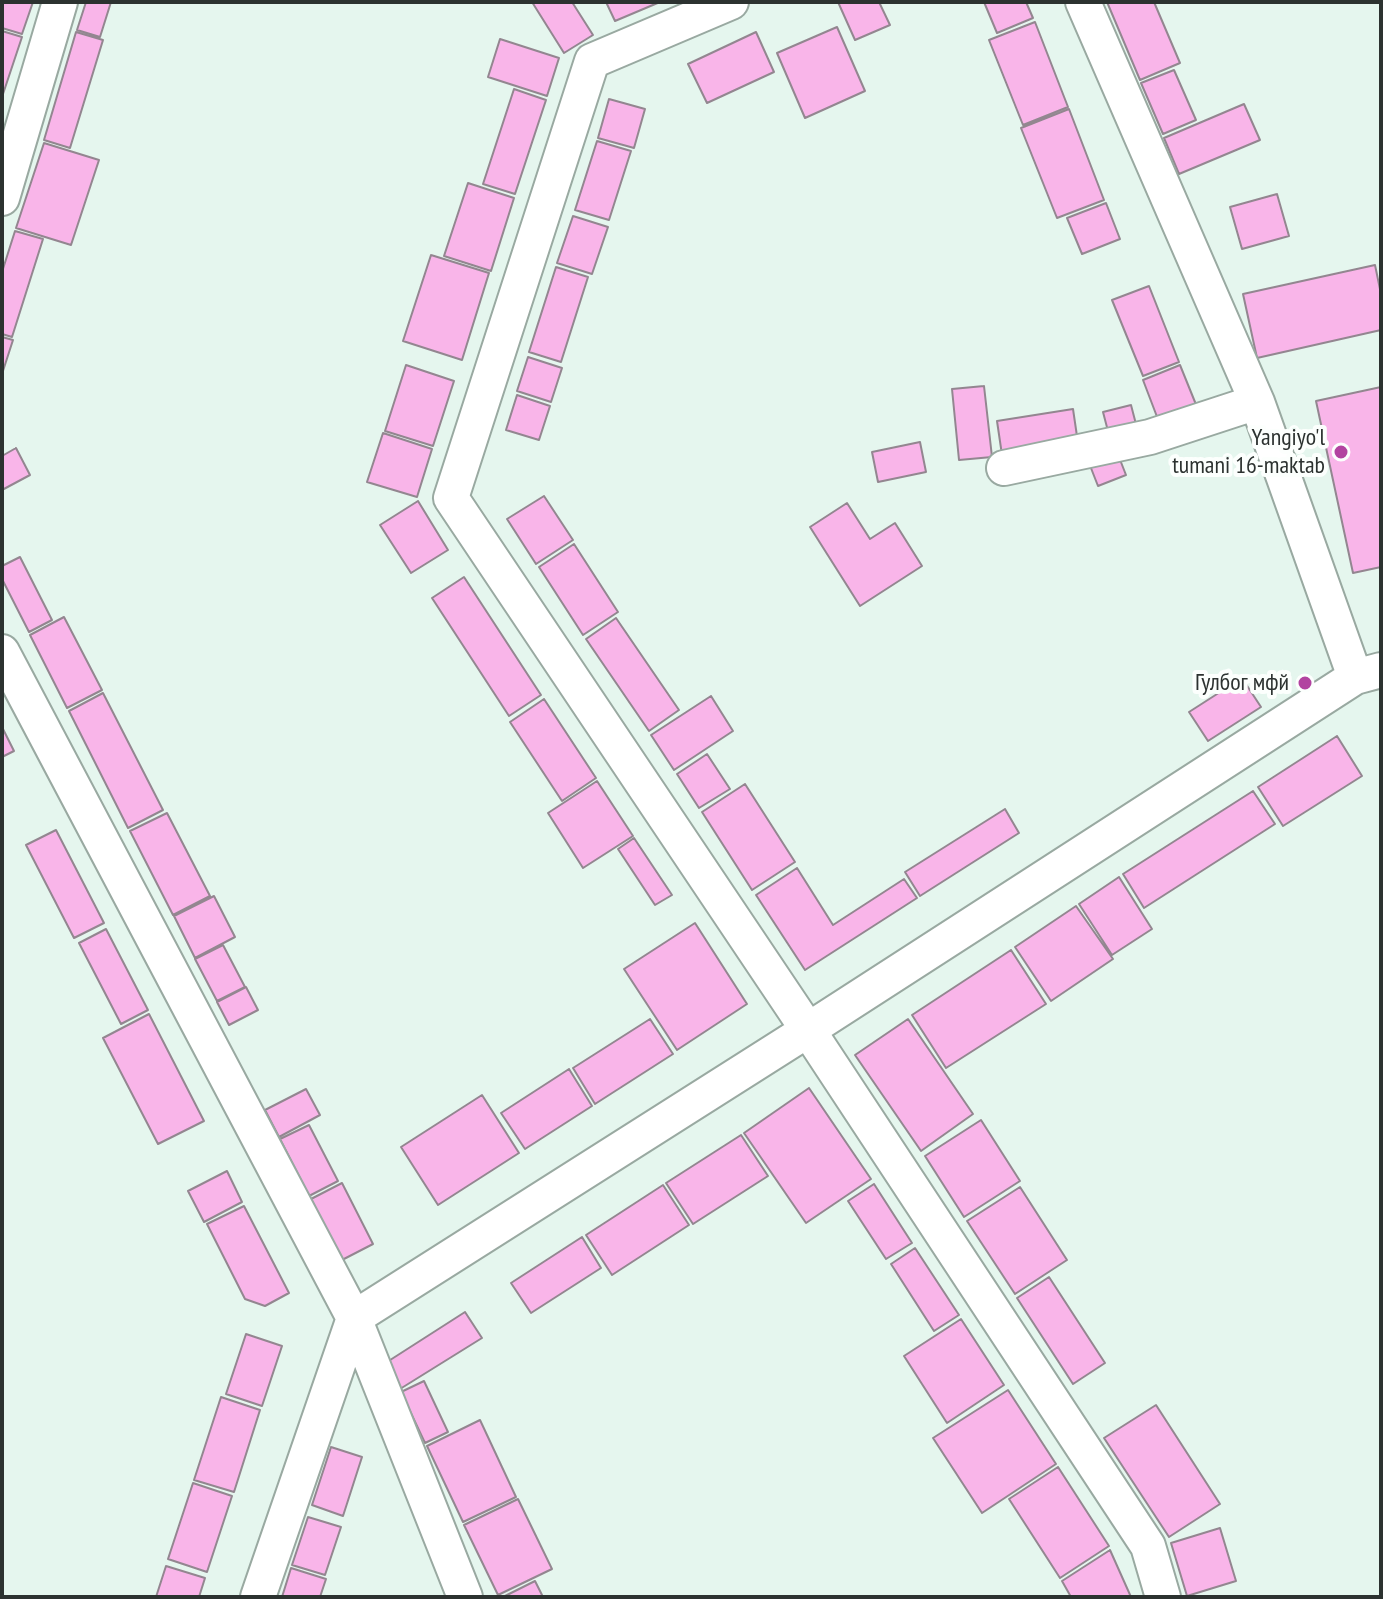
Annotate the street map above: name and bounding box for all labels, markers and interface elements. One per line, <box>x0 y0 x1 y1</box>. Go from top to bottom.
place label: Yangiyo'l tumani 16-maktab <box>1172 424 1325 480</box>
marker: Yangiyo'l tumani 16-maktab <box>1332 443 1350 461</box>
place label: Гулбог мфй <box>1195 669 1289 697</box>
marker: Гулбог мфй <box>1296 674 1314 692</box>

